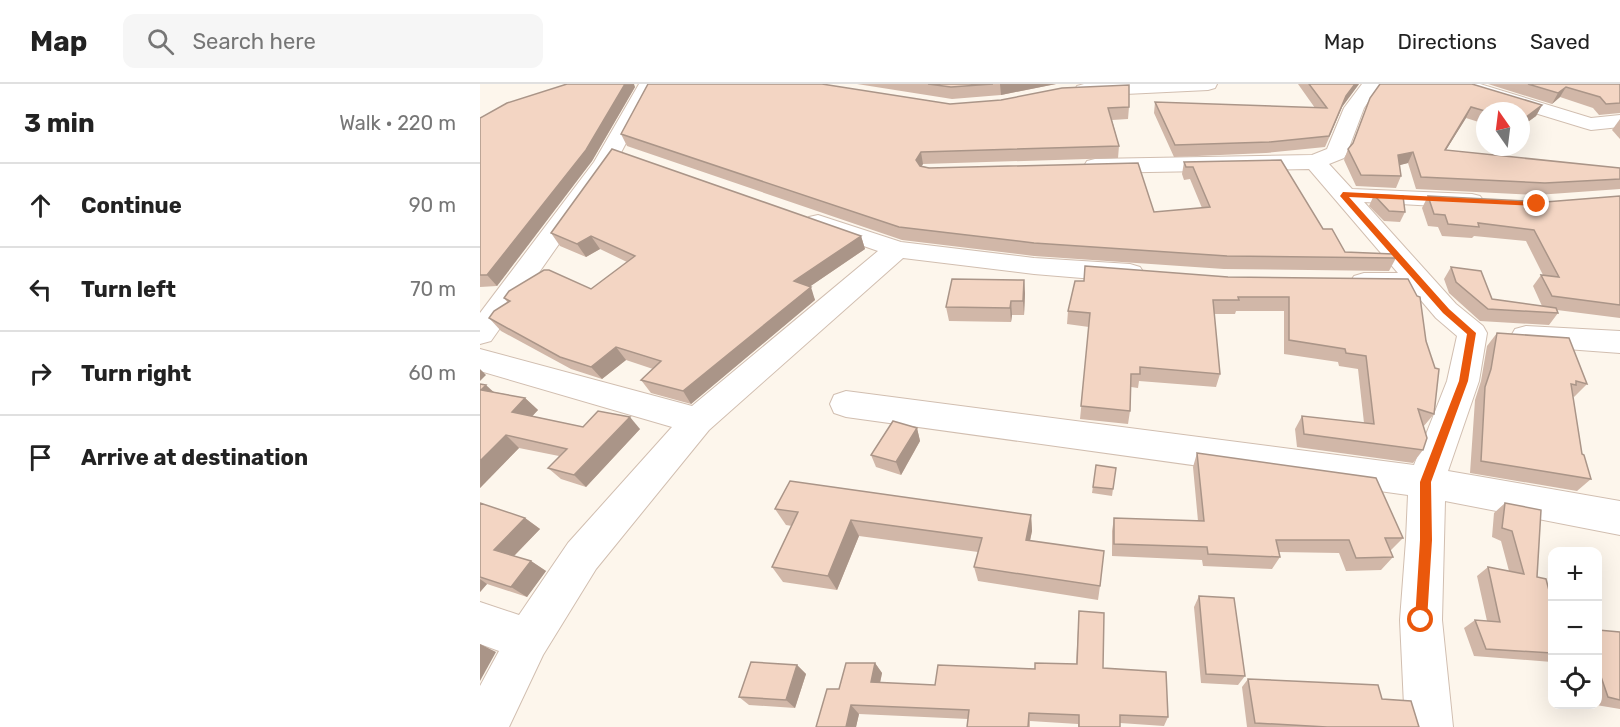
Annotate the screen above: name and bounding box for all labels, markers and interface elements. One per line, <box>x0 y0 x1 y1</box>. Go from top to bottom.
search box <box>123 14 543 68</box>
text: Map <box>30 25 87 58</box>
icon: search <box>144 25 177 58</box>
text: Search here <box>192 28 316 55</box>
text: Map <box>1324 29 1365 54</box>
text: Directions <box>1398 29 1497 54</box>
text: Saved <box>1530 29 1590 54</box>
north arrow <box>1476 102 1530 156</box>
text: 3 min <box>24 108 95 139</box>
text: Walk · 220 m <box>339 111 456 135</box>
icon: ahead <box>24 189 57 222</box>
route end <box>1523 190 1549 216</box>
text: Continue <box>81 192 182 219</box>
text: 90 m <box>409 193 456 217</box>
icon: left <box>24 273 57 306</box>
text: Turn left <box>81 276 176 303</box>
text: 70 m <box>410 277 456 301</box>
icon: right <box>24 357 57 390</box>
text: Turn right <box>81 360 191 387</box>
text: 60 m <box>409 361 456 385</box>
icon: arrive <box>24 441 57 474</box>
text: Arrive at destination <box>81 444 308 471</box>
map controls <box>1548 547 1602 709</box>
button: + <box>1548 547 1602 601</box>
button: − <box>1548 601 1602 655</box>
route start <box>1407 606 1433 632</box>
button: locate <box>1548 655 1602 709</box>

